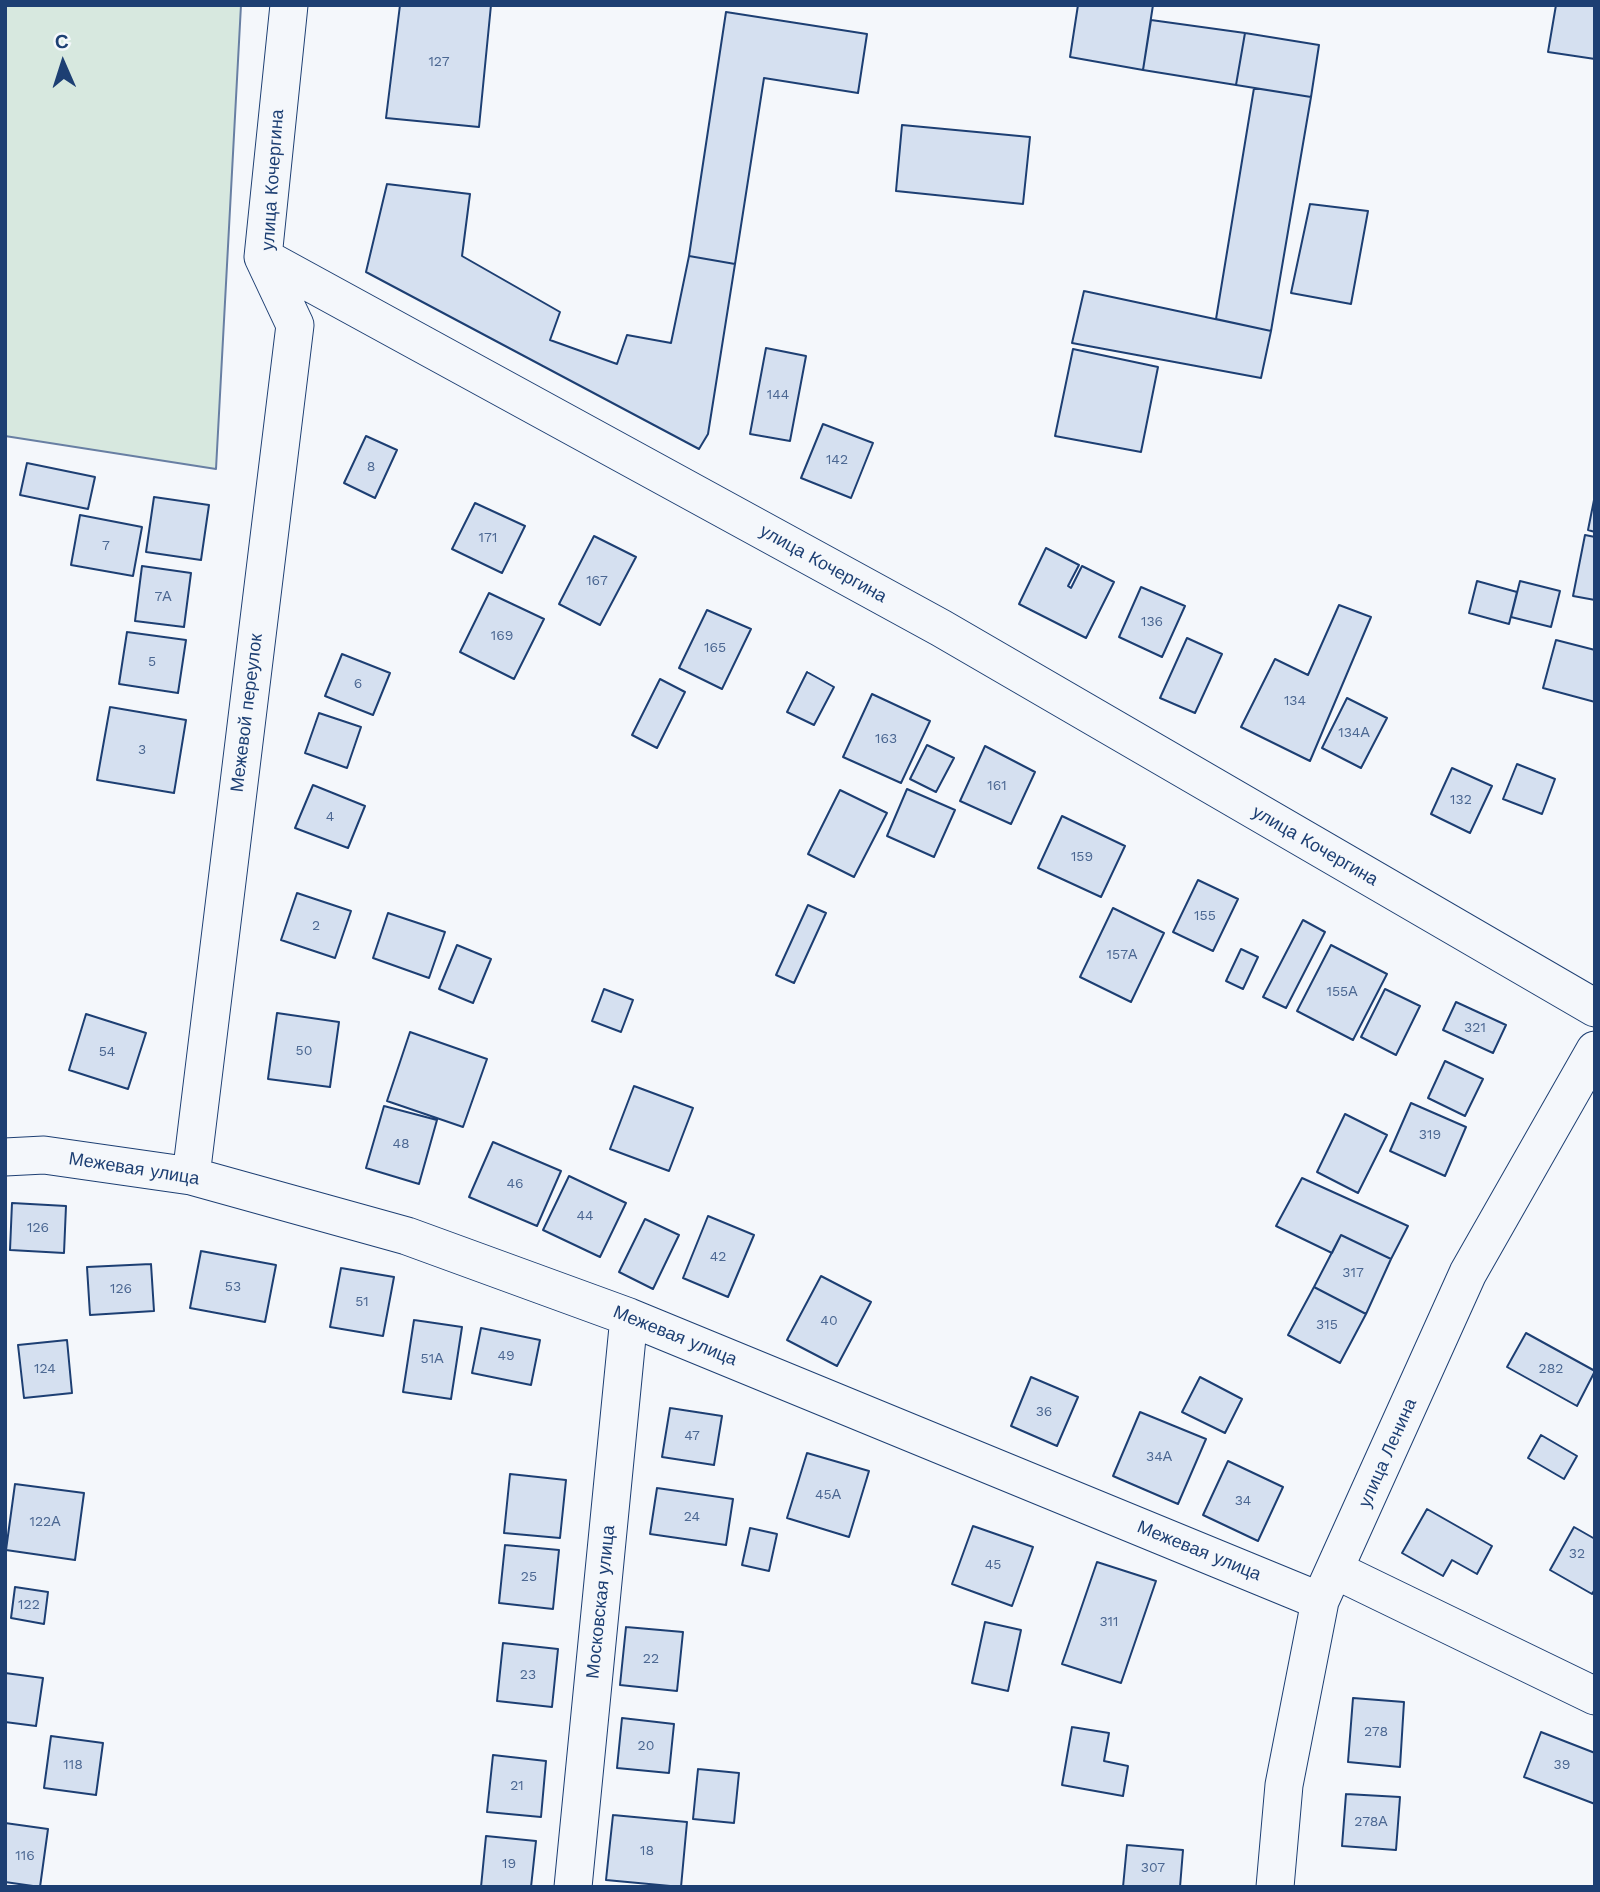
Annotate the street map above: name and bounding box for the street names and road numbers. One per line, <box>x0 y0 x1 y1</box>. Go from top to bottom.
street label: улица Кочергина <box>257 109 289 251</box>
street label: улица Кочергина <box>756 520 890 608</box>
street label: Межевой переулок <box>227 633 267 793</box>
street label: улица Кочергина <box>1248 801 1382 891</box>
street label: Межевая улица <box>67 1148 201 1190</box>
street label: Межевая улица <box>610 1301 740 1371</box>
street label: улица Ленина <box>1354 1395 1422 1511</box>
street label: Межевая улица <box>1134 1516 1264 1586</box>
street label: Московская улица <box>582 1524 620 1680</box>

